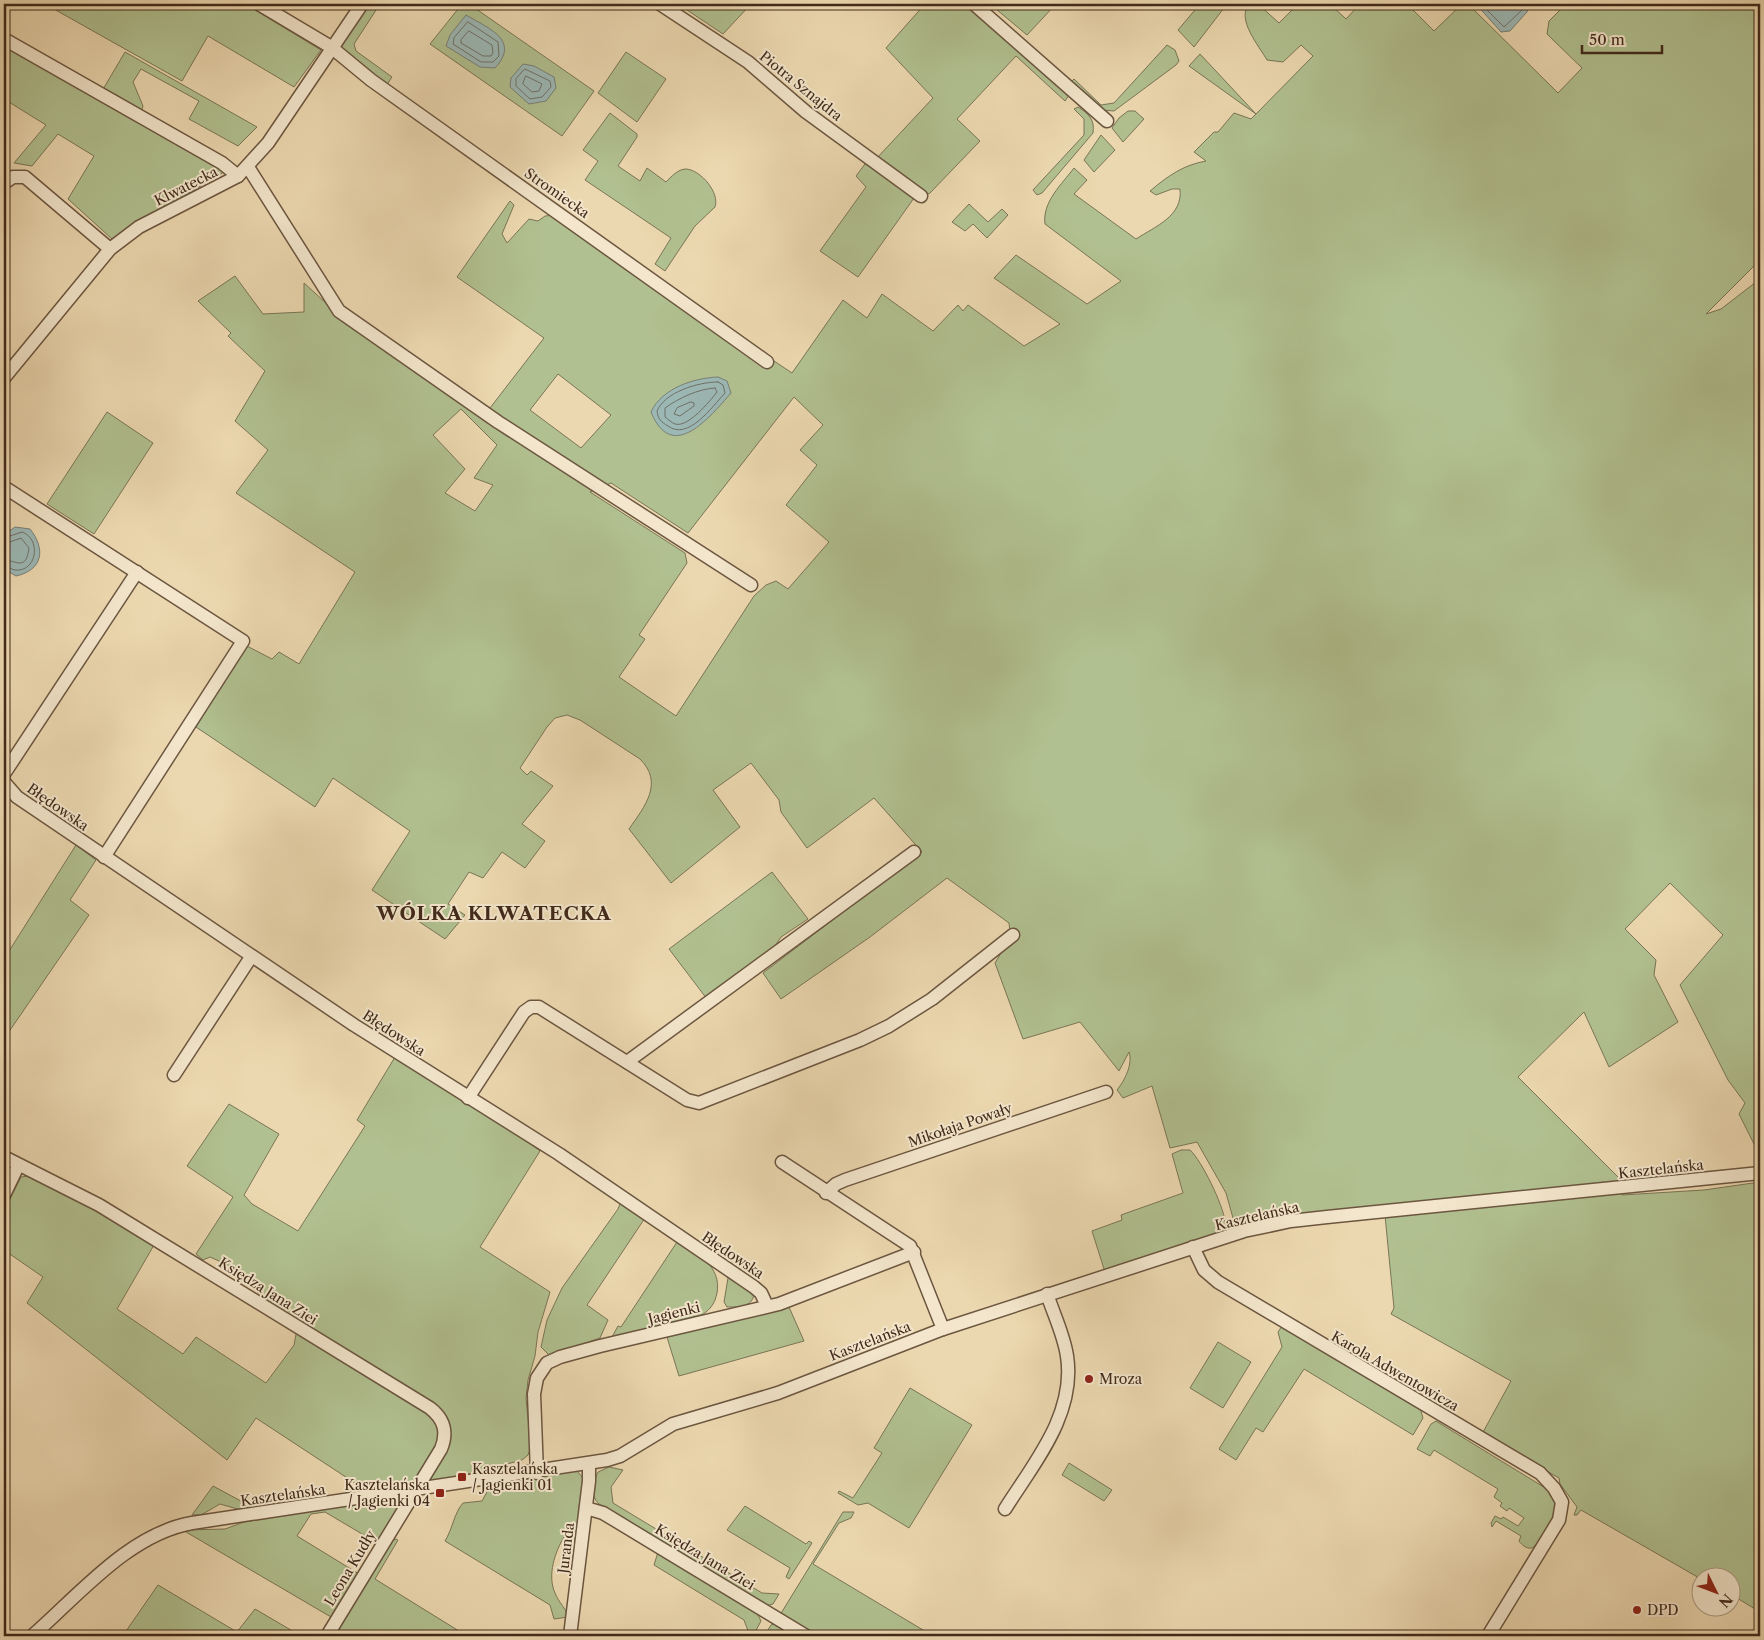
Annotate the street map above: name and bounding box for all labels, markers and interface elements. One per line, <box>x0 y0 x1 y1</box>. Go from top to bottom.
scale bar <box>1582 22 1662 54</box>
text: 50 m <box>1589 30 1625 49</box>
street label: Piotra Sznajdra <box>756 47 846 125</box>
street label: Klwatecka <box>151 162 221 210</box>
street label: Stromiecka <box>521 164 594 222</box>
street label: Błędowska <box>24 779 93 835</box>
district label: WÓLKA KLWATECKA <box>375 902 612 925</box>
street label: Błędowska <box>359 1006 429 1060</box>
street label: Mikołaja Powały <box>906 1099 1015 1151</box>
street label: Kasztelańska <box>1617 1156 1705 1182</box>
street label: Kasztelańska <box>1213 1197 1301 1234</box>
street label: Błędowska <box>699 1228 768 1283</box>
street label: Księdza Jana Ziei <box>215 1253 321 1329</box>
street label: Jagienki <box>644 1298 702 1329</box>
street label: Kasztelańska <box>827 1317 914 1365</box>
street label: Karola Adwentowicza <box>1328 1327 1463 1415</box>
place label: Mroza <box>1099 1370 1143 1388</box>
marker: Mroza <box>1083 1373 1095 1385</box>
place label: Kasztelańska / Jagienki 01 <box>472 1460 558 1494</box>
marker: Kasztelańska / Jagienki 01 <box>456 1471 468 1483</box>
place label: Kasztelańska / Jagienki 04 <box>344 1476 431 1510</box>
street label: Kasztelańska <box>239 1480 327 1510</box>
marker: Kasztelańska / Jagienki 04 <box>434 1487 446 1499</box>
street label: Księdza Jana Ziei <box>652 1520 758 1594</box>
street label: Juranda <box>554 1521 578 1577</box>
street label: Leona Kudły <box>320 1527 380 1609</box>
north arrow <box>1692 1568 1742 1618</box>
text: N <box>1715 1590 1736 1611</box>
place label: DPD <box>1647 1601 1679 1619</box>
marker: DPD <box>1631 1604 1643 1616</box>

